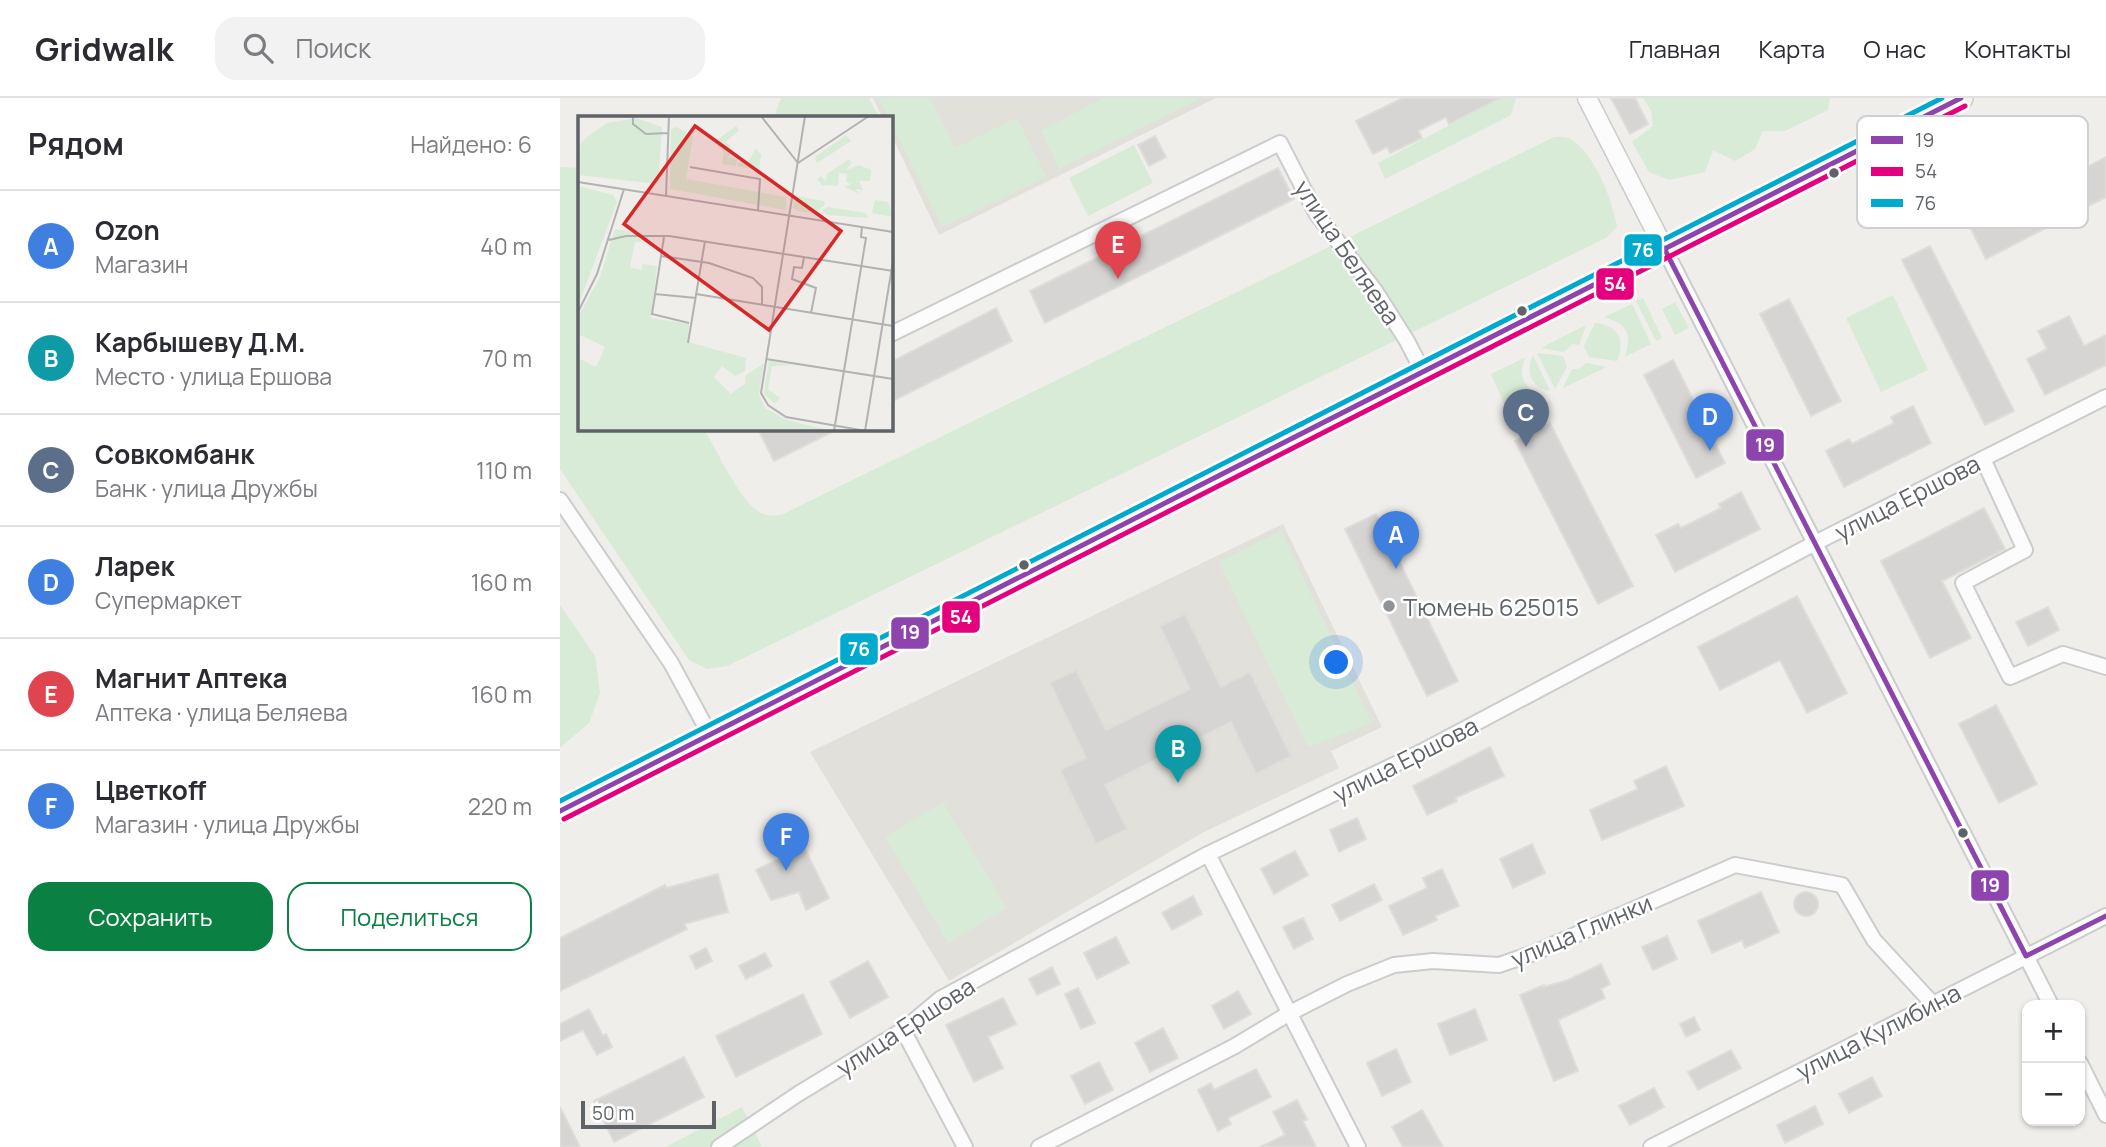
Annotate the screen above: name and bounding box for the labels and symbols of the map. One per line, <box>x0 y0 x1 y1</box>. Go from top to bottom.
inset map <box>578 116 892 430</box>
legend <box>1857 116 2088 228</box>
text: 19 <box>1915 127 1934 153</box>
text: 54 <box>1915 158 1937 184</box>
unlabelled marker <box>1827 166 1841 180</box>
street label: улица Беляева <box>1287 173 1409 331</box>
text: 76 <box>1915 190 1936 216</box>
pin: E <box>1095 221 1141 279</box>
line badge: 76 <box>1623 233 1663 267</box>
text: 76 <box>1632 237 1654 263</box>
line badge: 54 <box>1595 267 1635 301</box>
text: 54 <box>1604 271 1626 297</box>
unlabelled marker <box>1515 304 1529 318</box>
pin: C <box>1503 389 1549 447</box>
pin: D <box>1687 393 1733 451</box>
line badge: 19 <box>1745 428 1785 462</box>
text: 19 <box>1755 432 1775 458</box>
street label: улица Ершова <box>1829 446 1985 548</box>
pin: A <box>1373 511 1419 569</box>
unlabelled marker <box>1017 558 1031 572</box>
place label: Тюмень 625015 <box>1403 590 1579 623</box>
marker: Тюмень 625015 <box>1381 598 1397 614</box>
line badge: 54 <box>941 600 981 634</box>
text: 54 <box>950 604 972 630</box>
line badge: 19 <box>890 616 930 650</box>
text: 19 <box>900 619 920 645</box>
line badge: 76 <box>839 632 879 666</box>
text: 76 <box>848 636 870 662</box>
your location <box>1319 645 1353 679</box>
street label: улица Ершова <box>1327 708 1483 810</box>
pin: B <box>1155 725 1201 783</box>
pin: F <box>763 813 809 871</box>
unlabelled marker <box>1956 826 1970 840</box>
line badge: 19 <box>1970 869 2010 902</box>
text: 19 <box>1980 872 2000 898</box>
street label: улица Глинки <box>1505 885 1657 975</box>
street label: улица Ершова <box>829 969 981 1083</box>
street label: улица Кулибина <box>1790 975 1966 1087</box>
scale bar <box>581 1098 716 1130</box>

